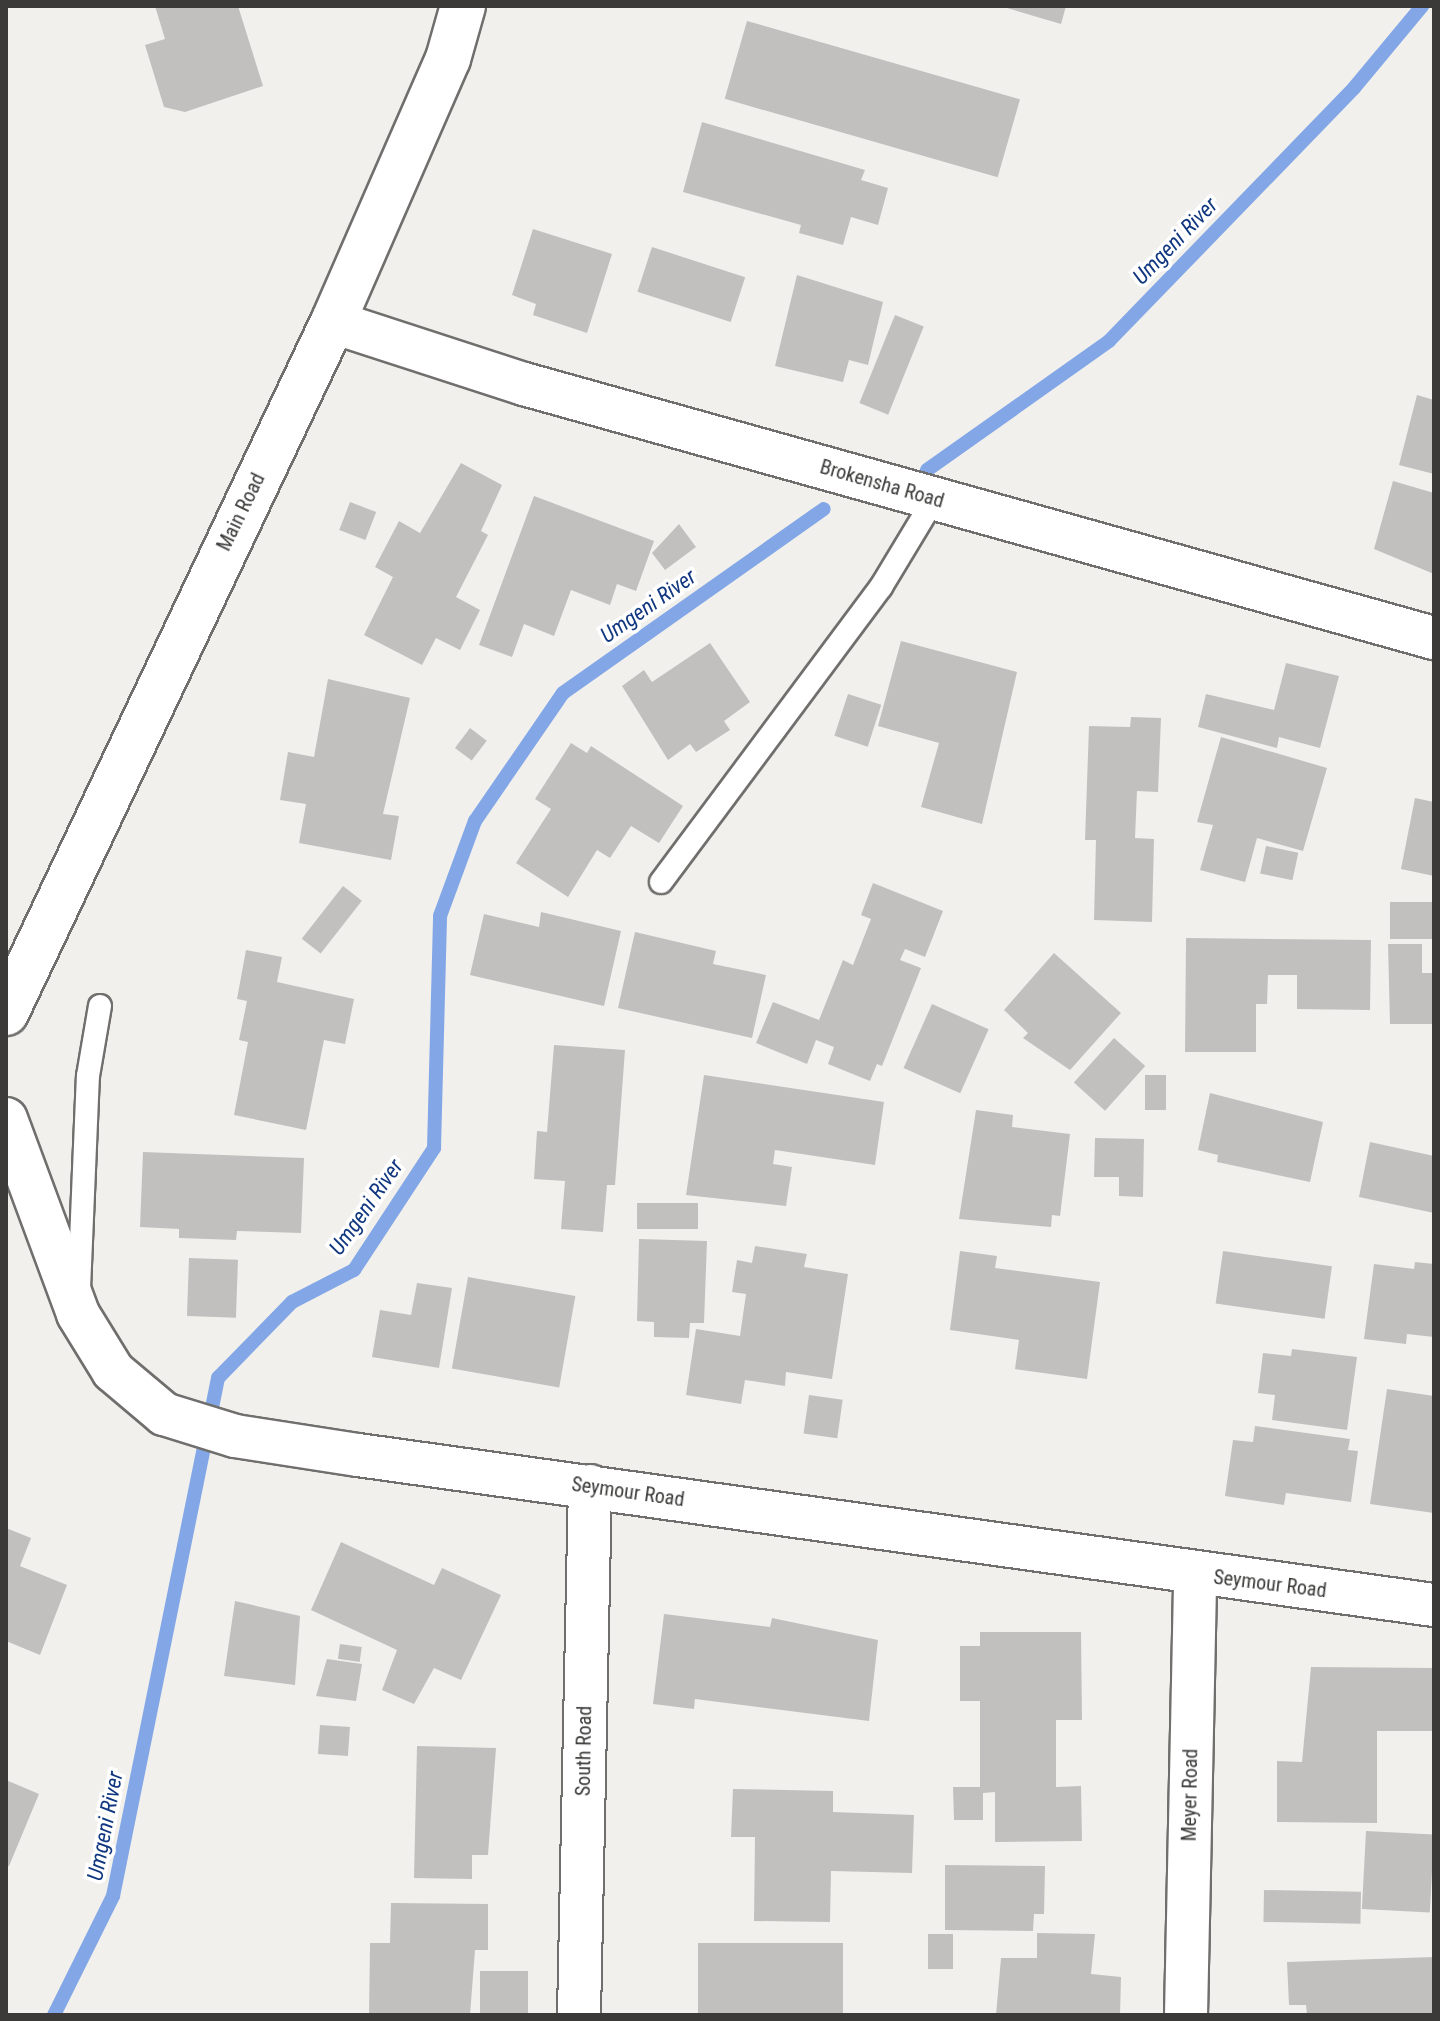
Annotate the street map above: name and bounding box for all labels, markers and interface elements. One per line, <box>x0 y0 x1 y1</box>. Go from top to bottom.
water label: Umgeni River <box>1127 192 1223 290</box>
street label: Brokensha Road <box>817 455 947 513</box>
street label: Main Road <box>212 469 270 555</box>
water label: Umgeni River <box>595 563 701 649</box>
water label: Umgeni River <box>323 1154 409 1260</box>
street label: Seymour Road <box>570 1472 686 1512</box>
street label: Seymour Road <box>1212 1565 1328 1603</box>
street label: South Road <box>571 1706 597 1796</box>
street label: Meyer Road <box>1177 1748 1203 1842</box>
water label: Umgeni River <box>81 1769 129 1883</box>

